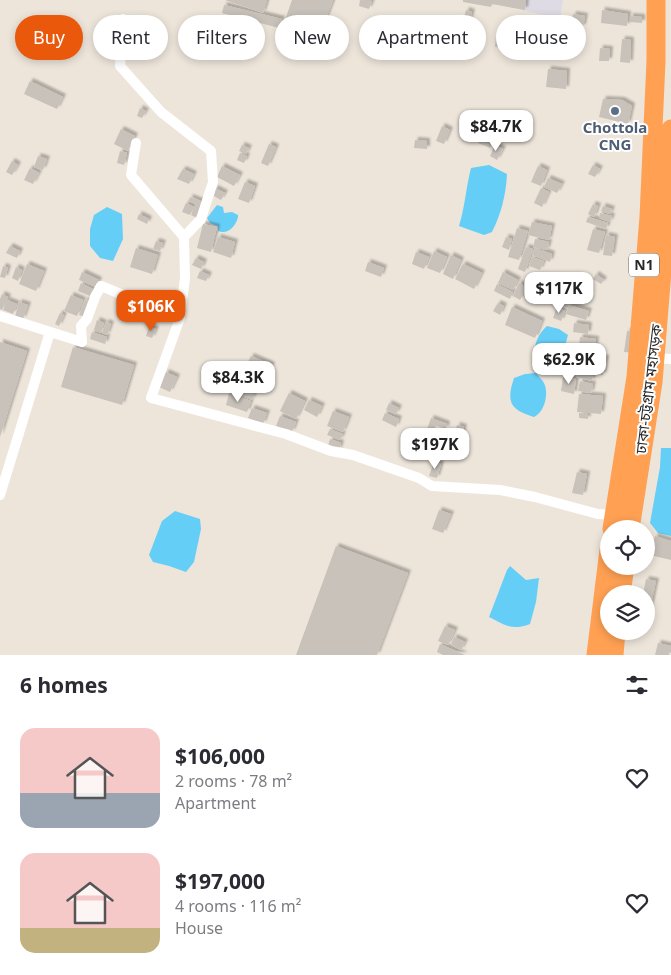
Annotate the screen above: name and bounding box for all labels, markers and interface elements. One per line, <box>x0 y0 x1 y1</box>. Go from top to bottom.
chip: Buy <box>15 15 83 60</box>
chip: Rent <box>93 15 168 60</box>
chip: Filters <box>178 15 265 60</box>
chip: New <box>275 15 349 60</box>
chip: Apartment <box>359 15 486 60</box>
chip: House <box>496 15 586 60</box>
marker: Chottola CNG <box>609 105 621 117</box>
pin: $84.7K <box>455 110 537 152</box>
text: $84.7K <box>470 115 522 137</box>
place label: Chottola CNG <box>583 117 647 154</box>
road number: N1 <box>629 254 659 276</box>
pin: $117K <box>524 272 594 314</box>
text: $117K <box>535 277 583 299</box>
pin: $106K <box>116 290 186 332</box>
text: $106K <box>127 295 175 317</box>
street label: ঢাকা-চট্টগ্রাম মহাসড়ক <box>630 322 666 456</box>
pin: $62.9K <box>528 342 610 385</box>
text: $62.9K <box>543 348 595 370</box>
pin: $84.3K <box>197 360 279 403</box>
text: $84.3K <box>212 366 264 388</box>
pin: $197K <box>400 428 470 470</box>
text: $197K <box>411 433 459 455</box>
map controls <box>600 520 655 640</box>
button: locate <box>600 520 655 575</box>
button: layers <box>600 585 655 640</box>
text: 6 homes <box>20 671 108 699</box>
icon: filters <box>623 671 651 699</box>
text: $106,000 <box>175 742 265 770</box>
icon: home <box>60 748 120 808</box>
icon: heart <box>623 764 651 792</box>
text: 2 rooms · 78 m² <box>175 770 292 792</box>
text: Apartment <box>175 792 256 814</box>
text: $197,000 <box>175 867 265 895</box>
icon: home <box>60 873 120 933</box>
icon: heart <box>623 889 651 917</box>
text: 4 rooms · 116 m² <box>175 895 301 917</box>
text: House <box>175 917 223 939</box>

